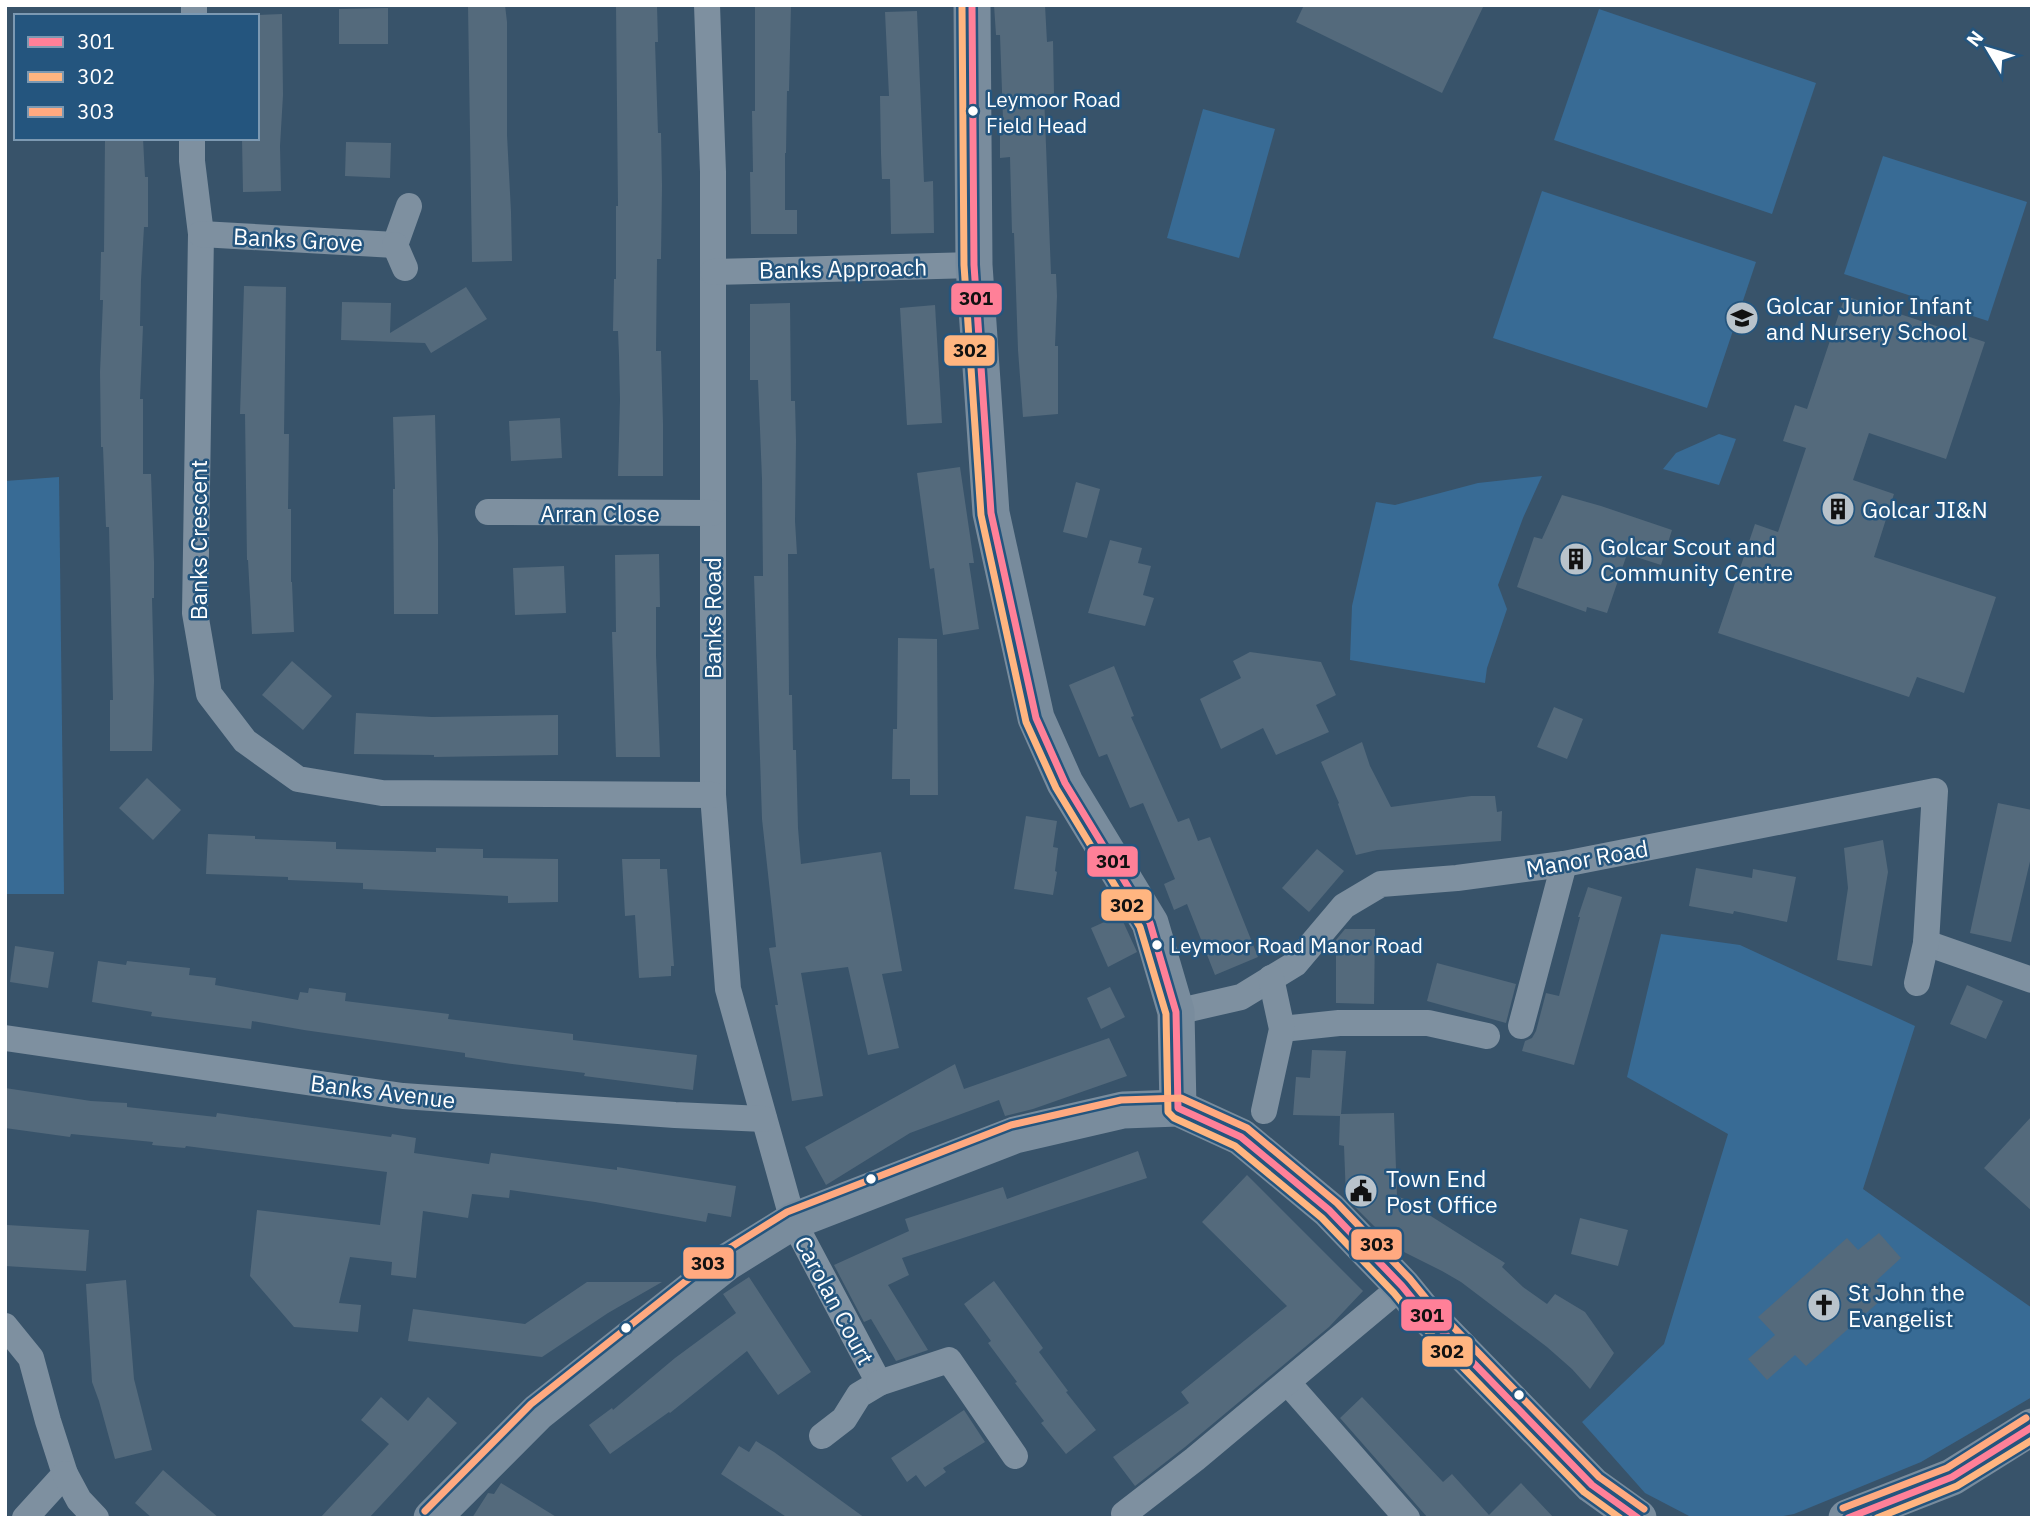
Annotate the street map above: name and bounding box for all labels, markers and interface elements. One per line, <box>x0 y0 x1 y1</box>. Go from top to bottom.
legend <box>14 14 259 140</box>
north arrow <box>1953 14 2023 84</box>
text: N <box>1961 26 1988 51</box>
text: 301 <box>77 27 115 55</box>
text: 302 <box>77 62 115 90</box>
place label: Leymoor Road Field Head <box>986 85 1121 139</box>
text: 303 <box>77 97 115 125</box>
marker: Leymoor Road Field Head <box>966 104 980 118</box>
street label: Banks Grove <box>232 221 364 257</box>
street label: Banks Approach <box>759 252 927 284</box>
line badge: 301 <box>950 282 1003 316</box>
text: 301 <box>959 286 994 310</box>
place label: Golcar Junior Infant and Nursery School <box>1766 290 1972 346</box>
school or university icon: Golcar Junior Infant and Nursery School <box>1723 299 1761 337</box>
line badge: 302 <box>943 334 996 367</box>
text: 302 <box>953 338 987 362</box>
street label: Banks Crescent <box>183 460 213 620</box>
building icon: Golcar JI&N <box>1819 490 1857 528</box>
place label: Golcar JI&N <box>1862 494 1988 524</box>
street label: Arran Close <box>540 498 660 528</box>
place label: Golcar Scout and Community Centre <box>1600 531 1793 587</box>
building icon: Golcar Scout and Community Centre <box>1557 540 1595 578</box>
street label: Banks Road <box>697 557 727 679</box>
street label: Manor Road <box>1524 832 1650 884</box>
line badge: 301 <box>1086 845 1139 878</box>
text: 301 <box>1096 849 1131 873</box>
line badge: 302 <box>1100 888 1153 922</box>
text: 302 <box>1110 893 1144 917</box>
place label: Leymoor Road Manor Road <box>1170 931 1423 959</box>
marker: Leymoor Road Manor Road <box>1150 938 1164 952</box>
street label: Banks Avenue <box>309 1067 457 1115</box>
place label: Town End Post Office <box>1386 1163 1498 1219</box>
unlabelled marker <box>864 1172 878 1186</box>
public building icon: Town End Post Office <box>1342 1172 1380 1210</box>
line badge: 303 <box>1350 1228 1403 1261</box>
street label: Carolan Court <box>789 1230 881 1370</box>
text: 303 <box>1360 1232 1394 1256</box>
line badge: 303 <box>682 1246 735 1280</box>
text: 303 <box>691 1251 725 1275</box>
place label: St John the Evangelist <box>1848 1277 1965 1333</box>
church icon: St John the Evangelist <box>1805 1286 1843 1324</box>
line badge: 301 <box>1400 1298 1453 1332</box>
text: 301 <box>1410 1303 1445 1327</box>
unlabelled marker <box>619 1321 633 1335</box>
line badge: 302 <box>1421 1335 1474 1368</box>
text: 302 <box>1430 1339 1464 1363</box>
unlabelled marker <box>1512 1388 1526 1402</box>

